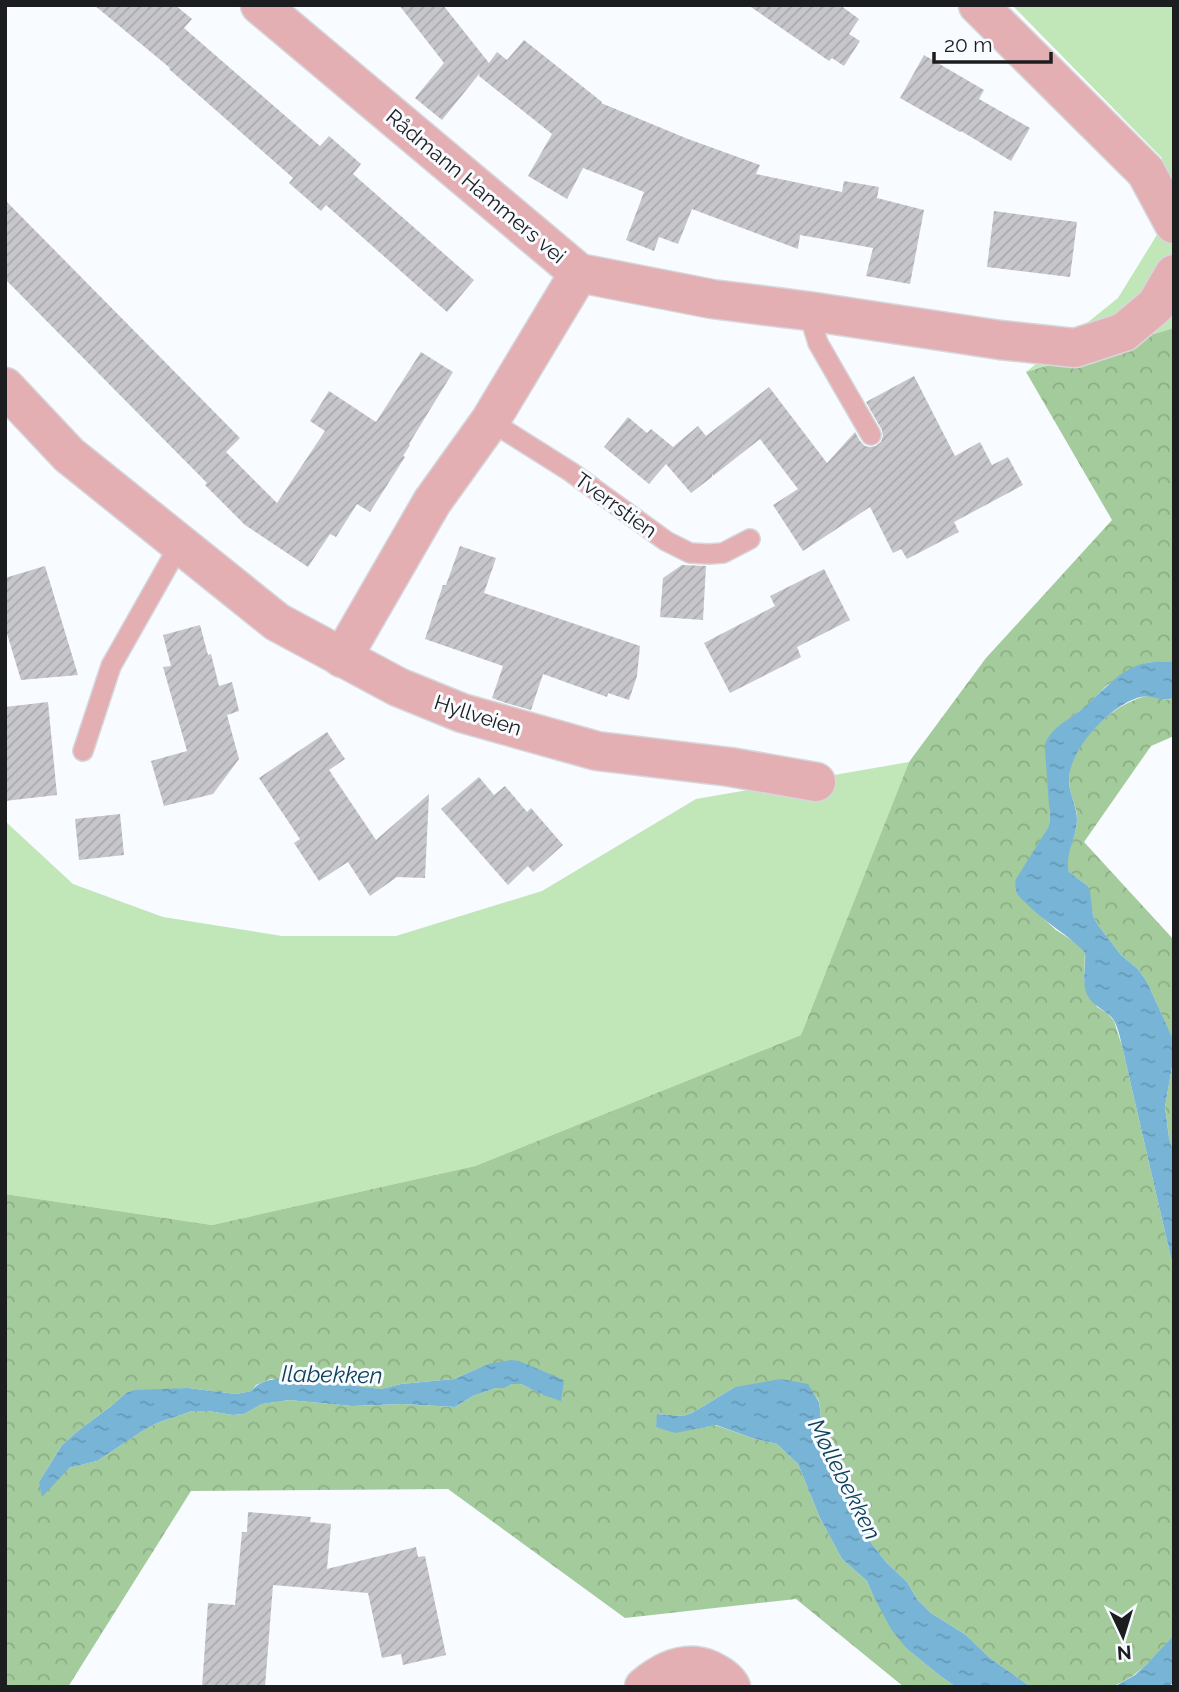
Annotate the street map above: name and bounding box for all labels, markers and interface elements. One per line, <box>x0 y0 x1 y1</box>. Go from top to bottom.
scale bar <box>934 21 1051 65</box>
text: 20 m <box>944 32 992 57</box>
street label: Rådmann Hammers vei <box>381 104 571 268</box>
street label: Tverrstien <box>570 467 662 543</box>
street label: Hyllveien <box>431 689 525 741</box>
water label: Ilabekken <box>281 1360 383 1388</box>
water label: Møllebekken <box>803 1414 887 1544</box>
north arrow <box>1088 1601 1158 1671</box>
text: N <box>1116 1641 1132 1664</box>

